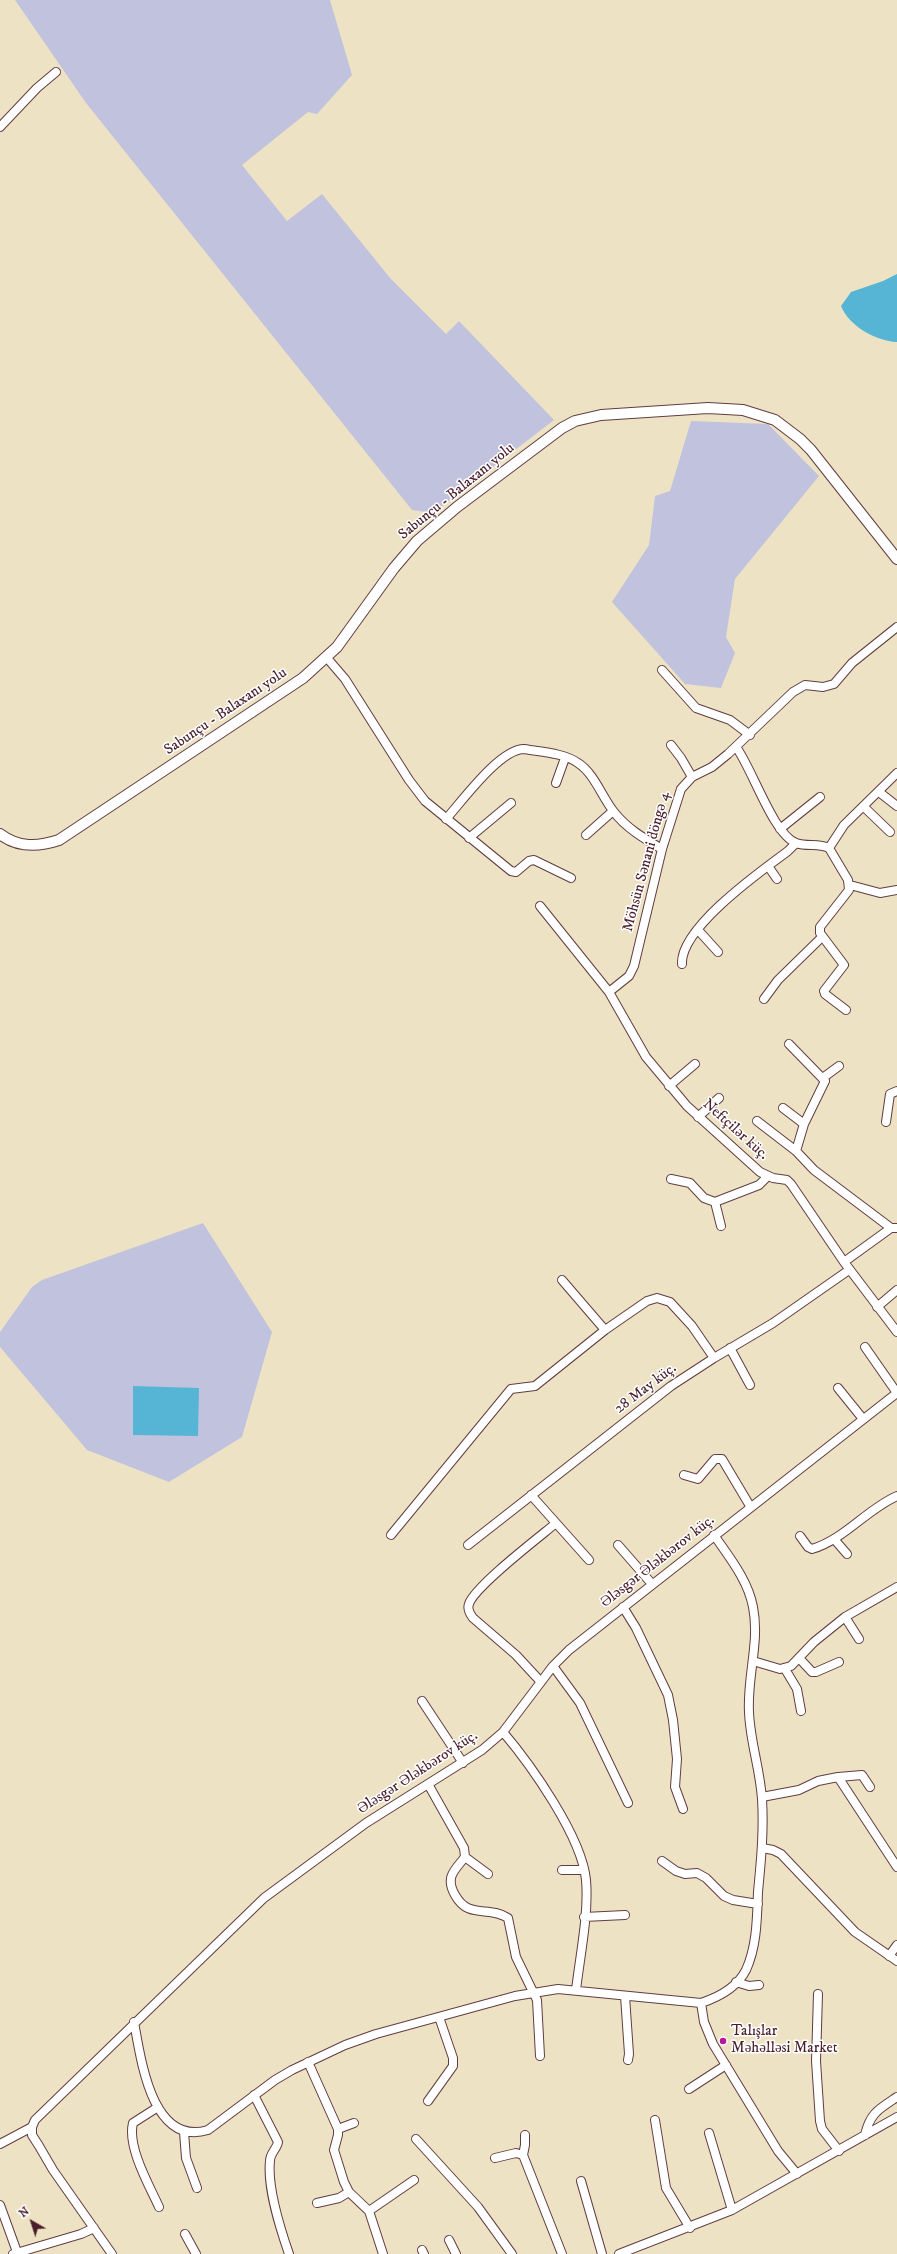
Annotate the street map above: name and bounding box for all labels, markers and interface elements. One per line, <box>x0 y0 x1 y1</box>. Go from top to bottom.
street label: Sabunçu - Balaxanı yolu <box>395 440 519 544</box>
street label: Sabunçu - Balaxanı yolu <box>161 664 291 760</box>
street label: Möhsün Sənani döngə 4 <box>620 790 674 934</box>
street label: Neftçilər küç. <box>698 1096 772 1164</box>
street label: 28 May küç. <box>611 1360 681 1418</box>
street label: Ələsgər Ələkbərov küç. <box>597 1512 719 1612</box>
street label: Ələsgər Ələkbərov küç. <box>354 1727 482 1819</box>
place label: Talışlar Məhəlləsi Market <box>731 2023 838 2058</box>
marker: Talışlar Məhəlləsi Market <box>718 2036 728 2046</box>
north arrow <box>12 2202 52 2242</box>
text: N <box>17 2204 32 2221</box>

